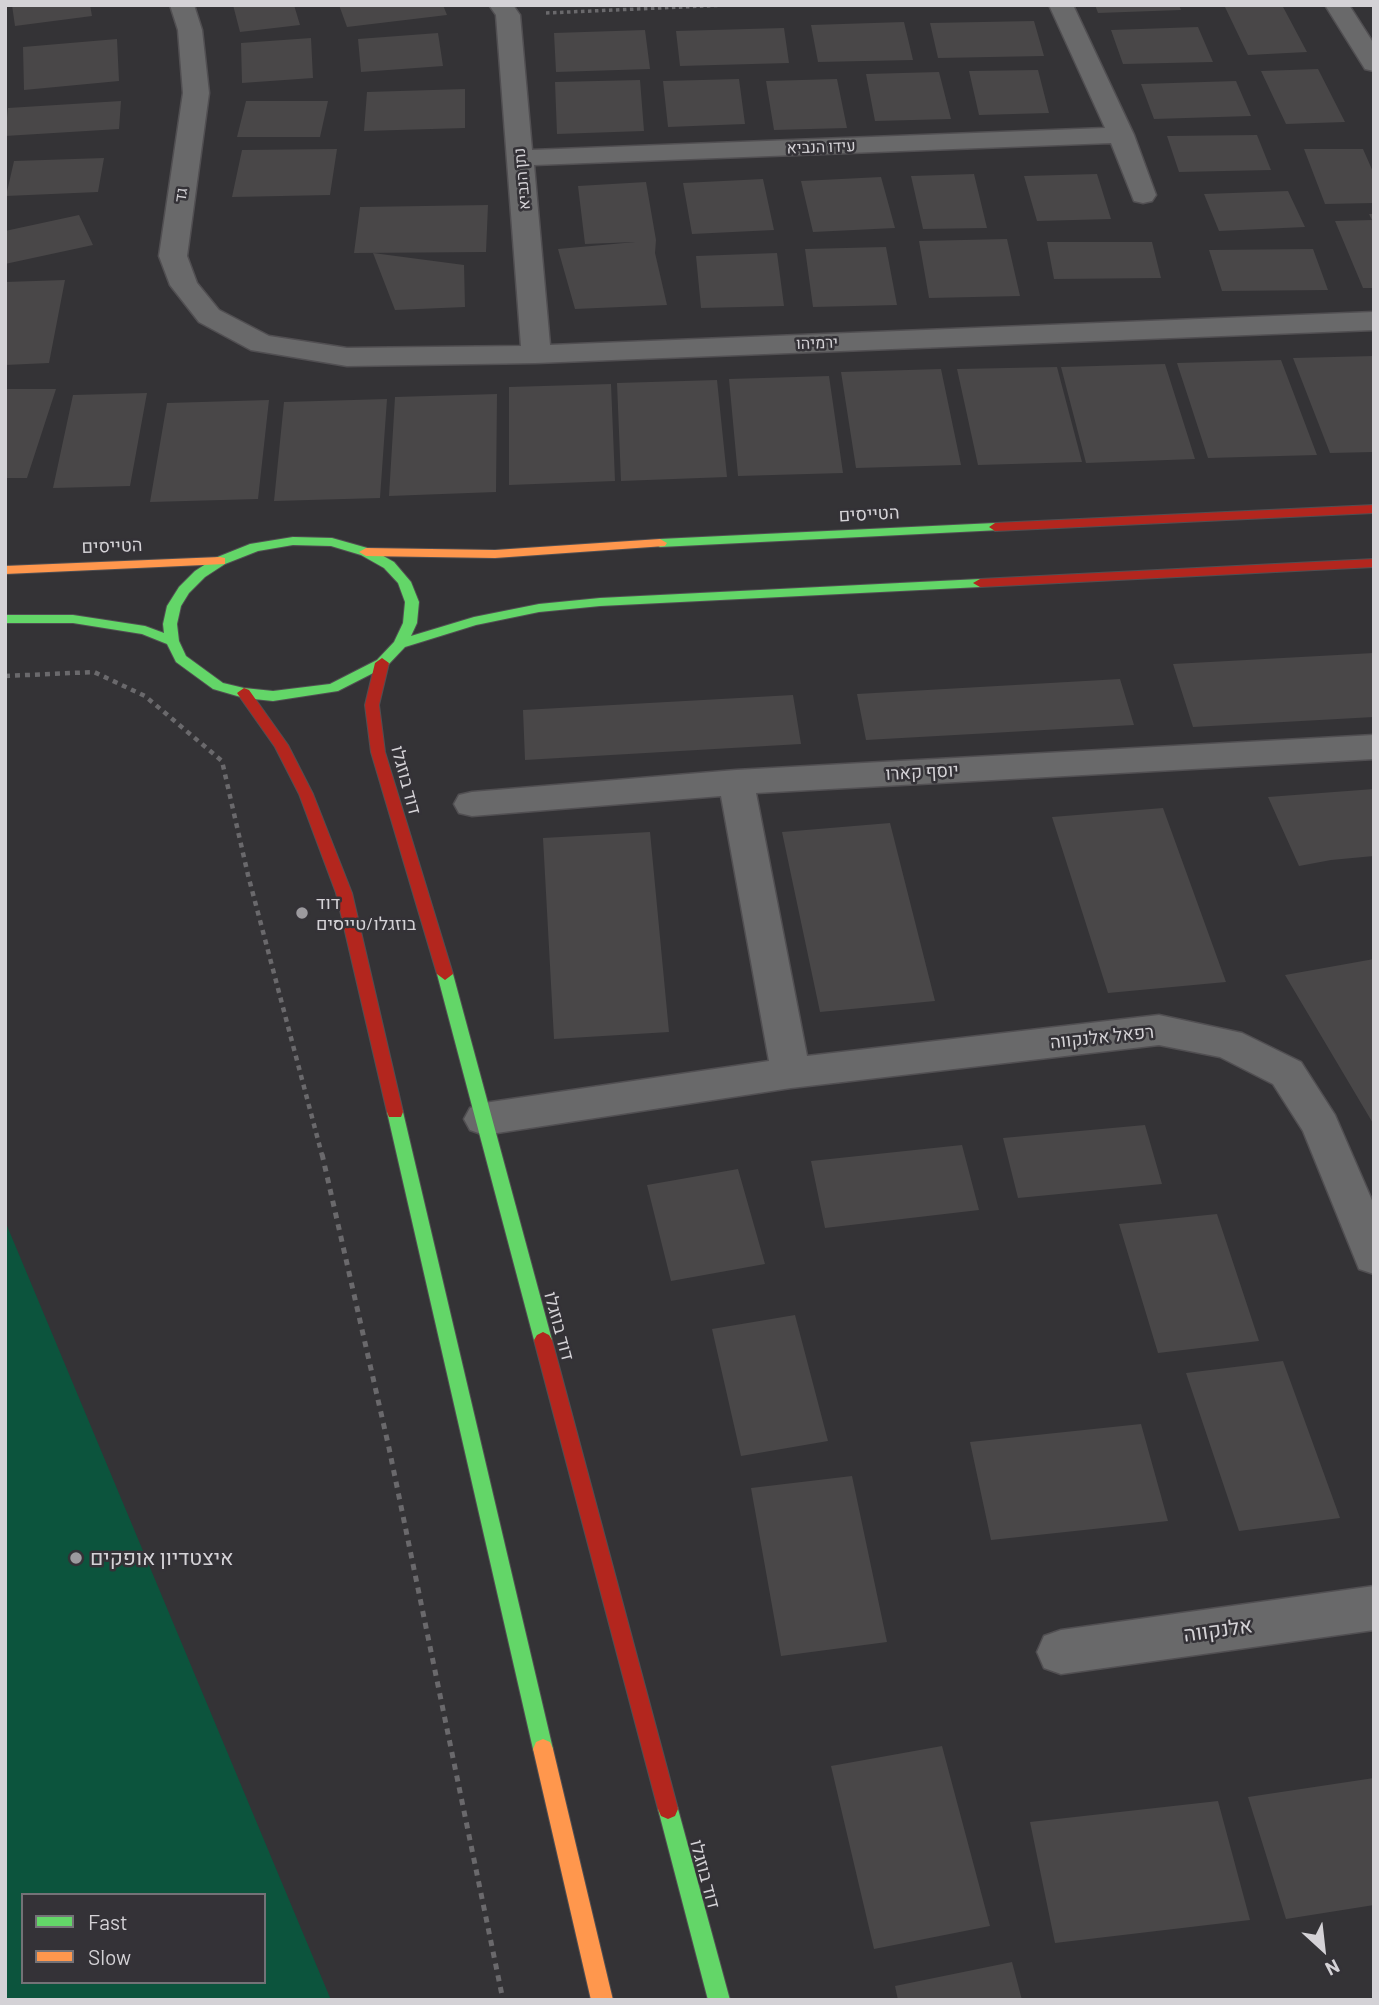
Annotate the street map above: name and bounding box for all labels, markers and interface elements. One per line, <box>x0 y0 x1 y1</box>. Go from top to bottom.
street label: עידו הנביא <box>786 136 856 158</box>
street label: נתן הנביא <box>510 147 534 211</box>
street label: גד <box>170 186 192 204</box>
street label: ירמיהו <box>796 333 838 353</box>
street label: הטייסים <box>838 502 900 526</box>
street label: הטייסים <box>81 534 143 558</box>
street label: דוד בוזגלו <box>386 743 426 817</box>
street label: יוסף קארו <box>885 759 959 785</box>
place label: דוד בוזגלו/טייסים <box>316 892 416 934</box>
marker: דוד בוזגלו/טייסים <box>294 905 310 921</box>
street label: רפאל אלנקווה <box>1049 1021 1155 1053</box>
street label: דוד בוזגלו <box>539 1289 579 1363</box>
place label: איצטדיון אופקים <box>90 1545 234 1571</box>
marker: איצטדיון אופקים <box>68 1550 84 1566</box>
street label: אלנקווה <box>1182 1613 1254 1647</box>
street label: דוד בוזגלו <box>685 1837 725 1911</box>
legend <box>21 1893 266 1984</box>
text: Fast <box>88 1909 128 1934</box>
north arrow <box>1288 1914 1358 1984</box>
text: Slow <box>88 1944 131 1969</box>
text: N <box>1322 1955 1344 1981</box>

